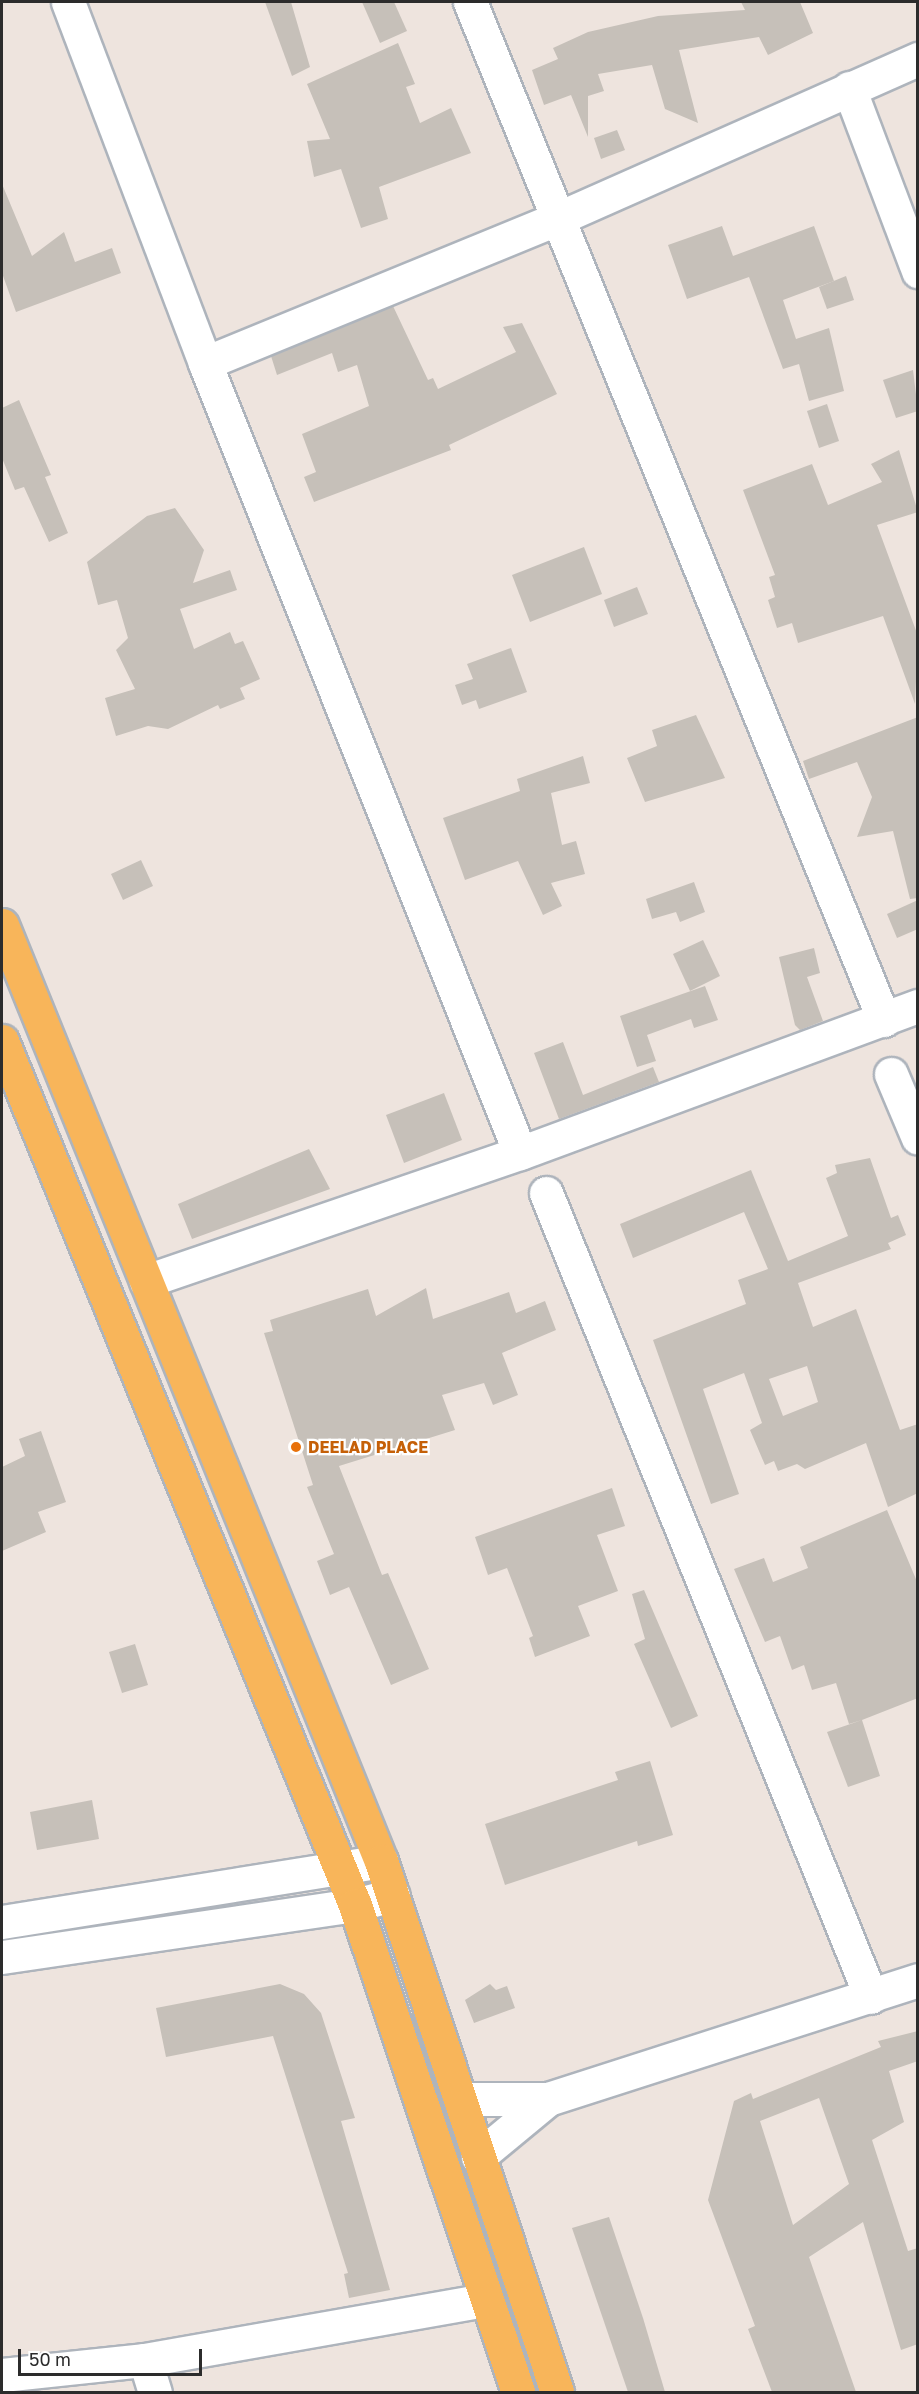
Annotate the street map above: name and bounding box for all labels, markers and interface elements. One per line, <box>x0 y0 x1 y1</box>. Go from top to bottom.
place label: DEELAD PLACE <box>308 1437 428 1457</box>
marker: DEELAD PLACE <box>289 1440 303 1454</box>
scale bar <box>21 2337 206 2375</box>
text: 50 m <box>29 2348 71 2370</box>

